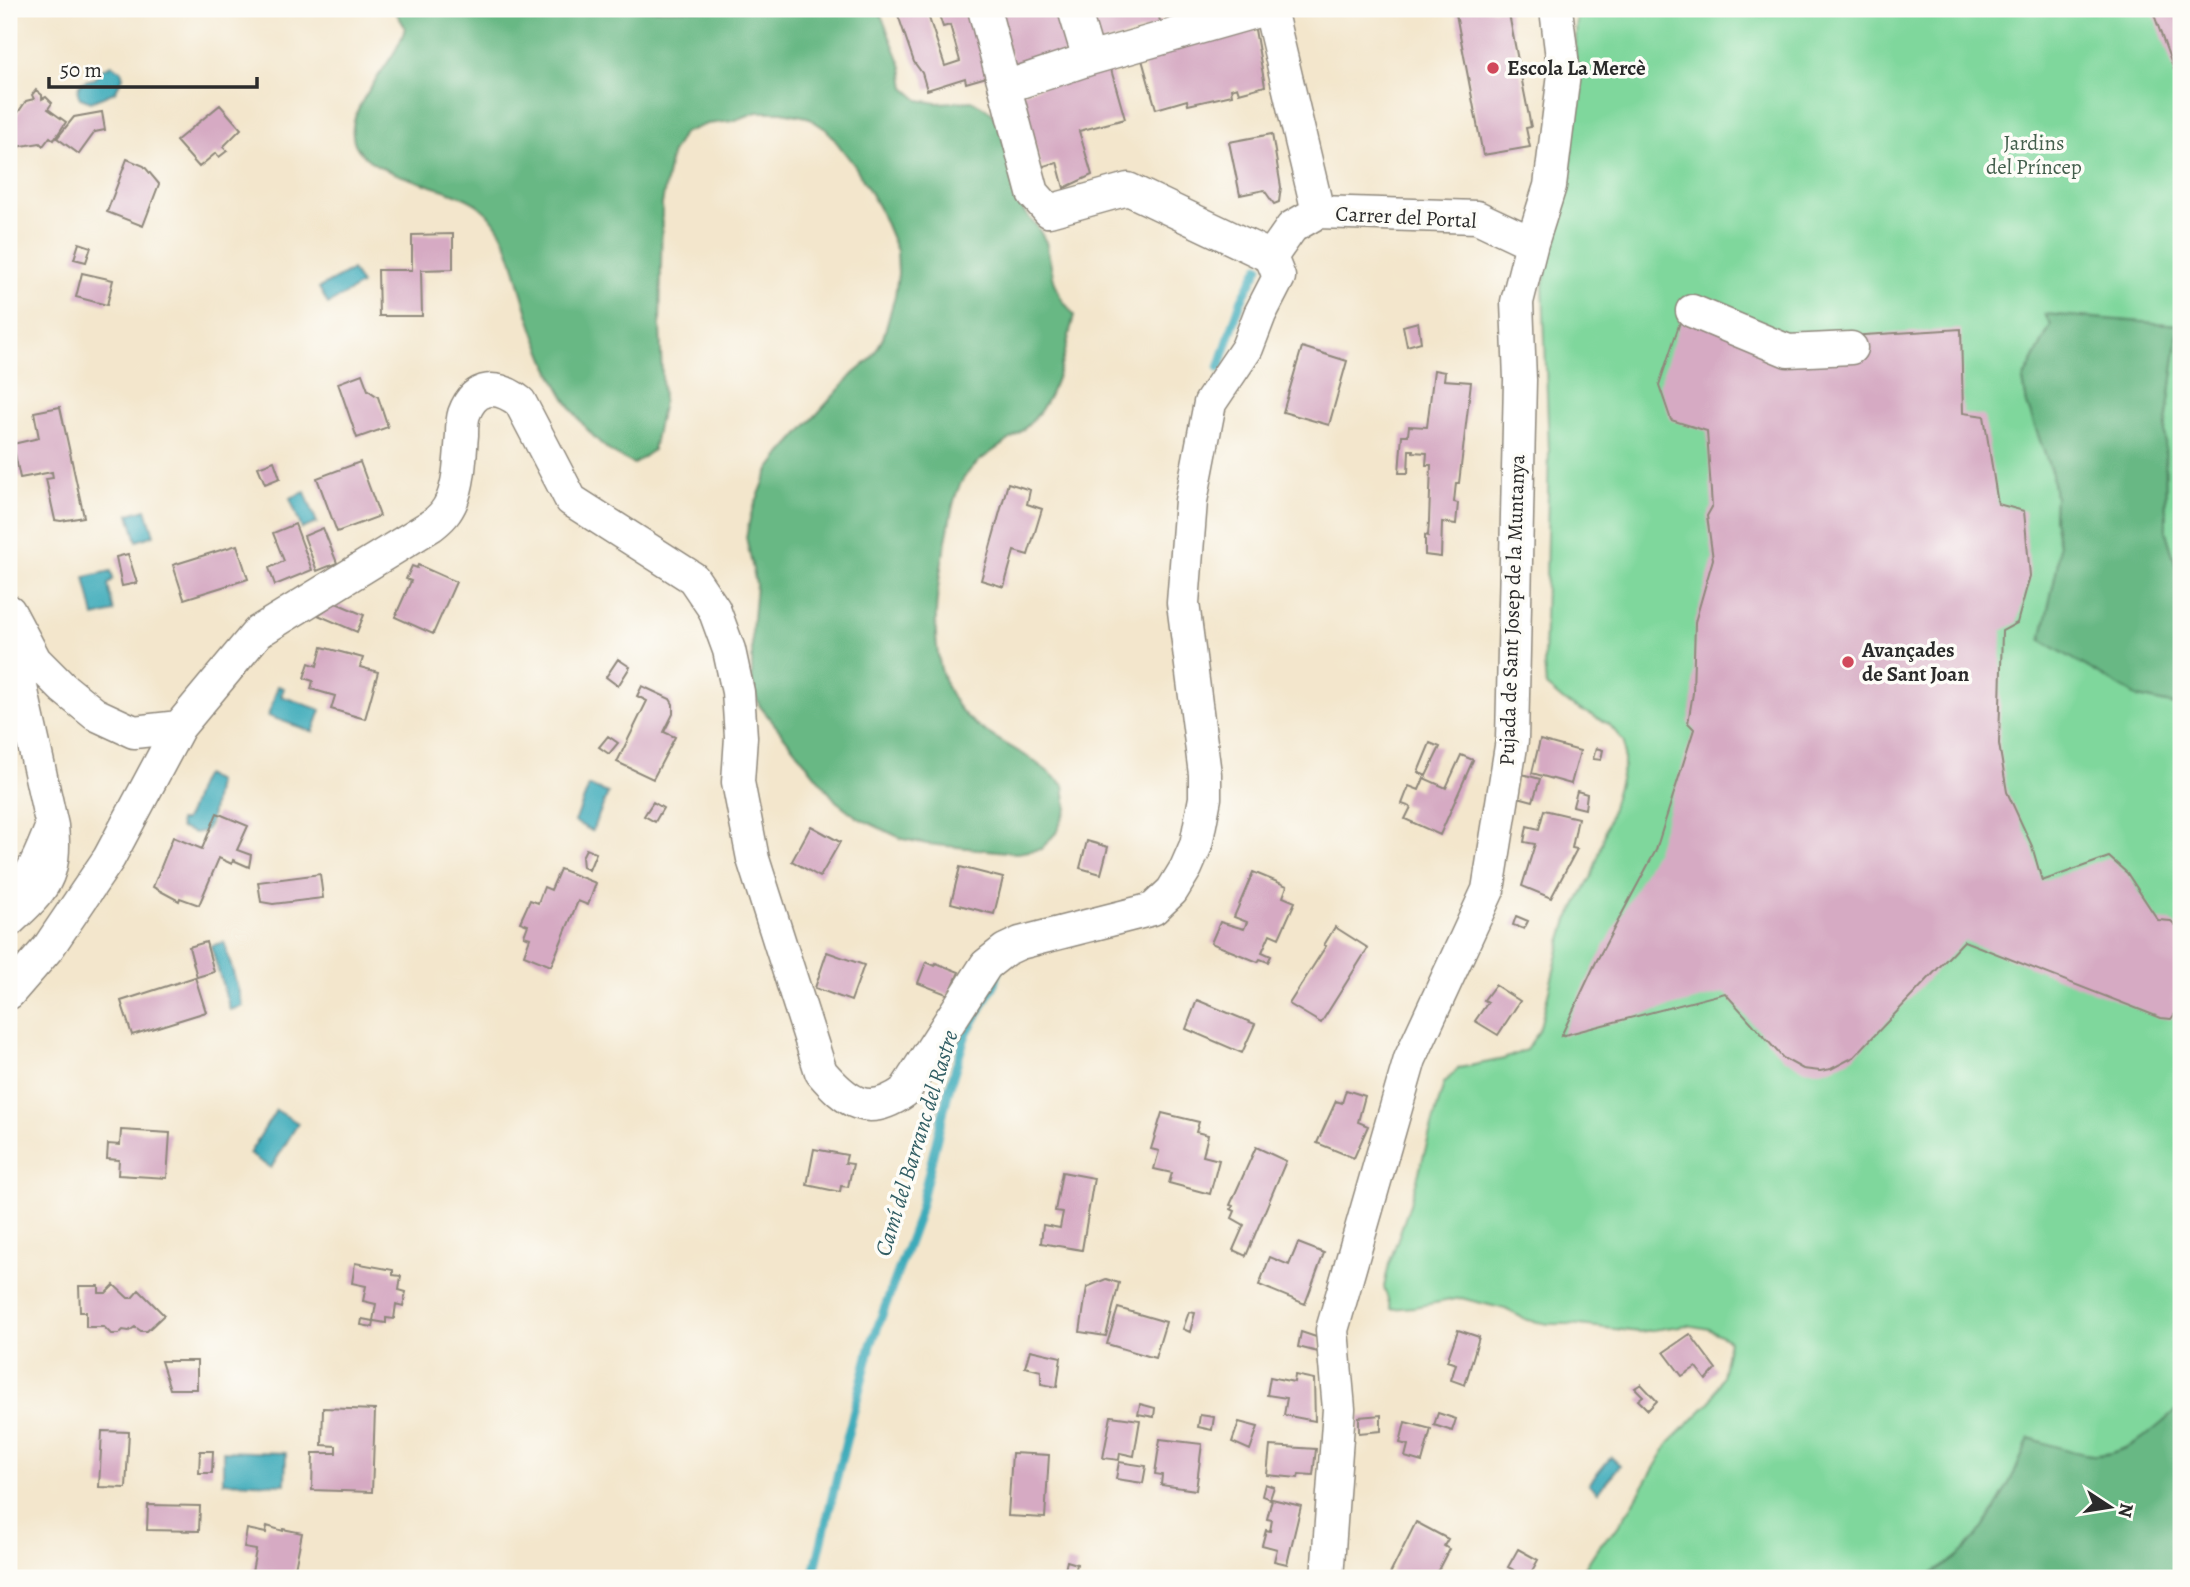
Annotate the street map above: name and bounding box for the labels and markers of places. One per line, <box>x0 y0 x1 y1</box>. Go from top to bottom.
place label: Escola La Mercè <box>1507 54 1646 82</box>
marker: Escola La Mercè <box>1485 60 1501 76</box>
place label: Avançades de Sant Joan <box>1861 636 1969 688</box>
marker: Avançades de Sant Joan <box>1840 654 1856 670</box>

